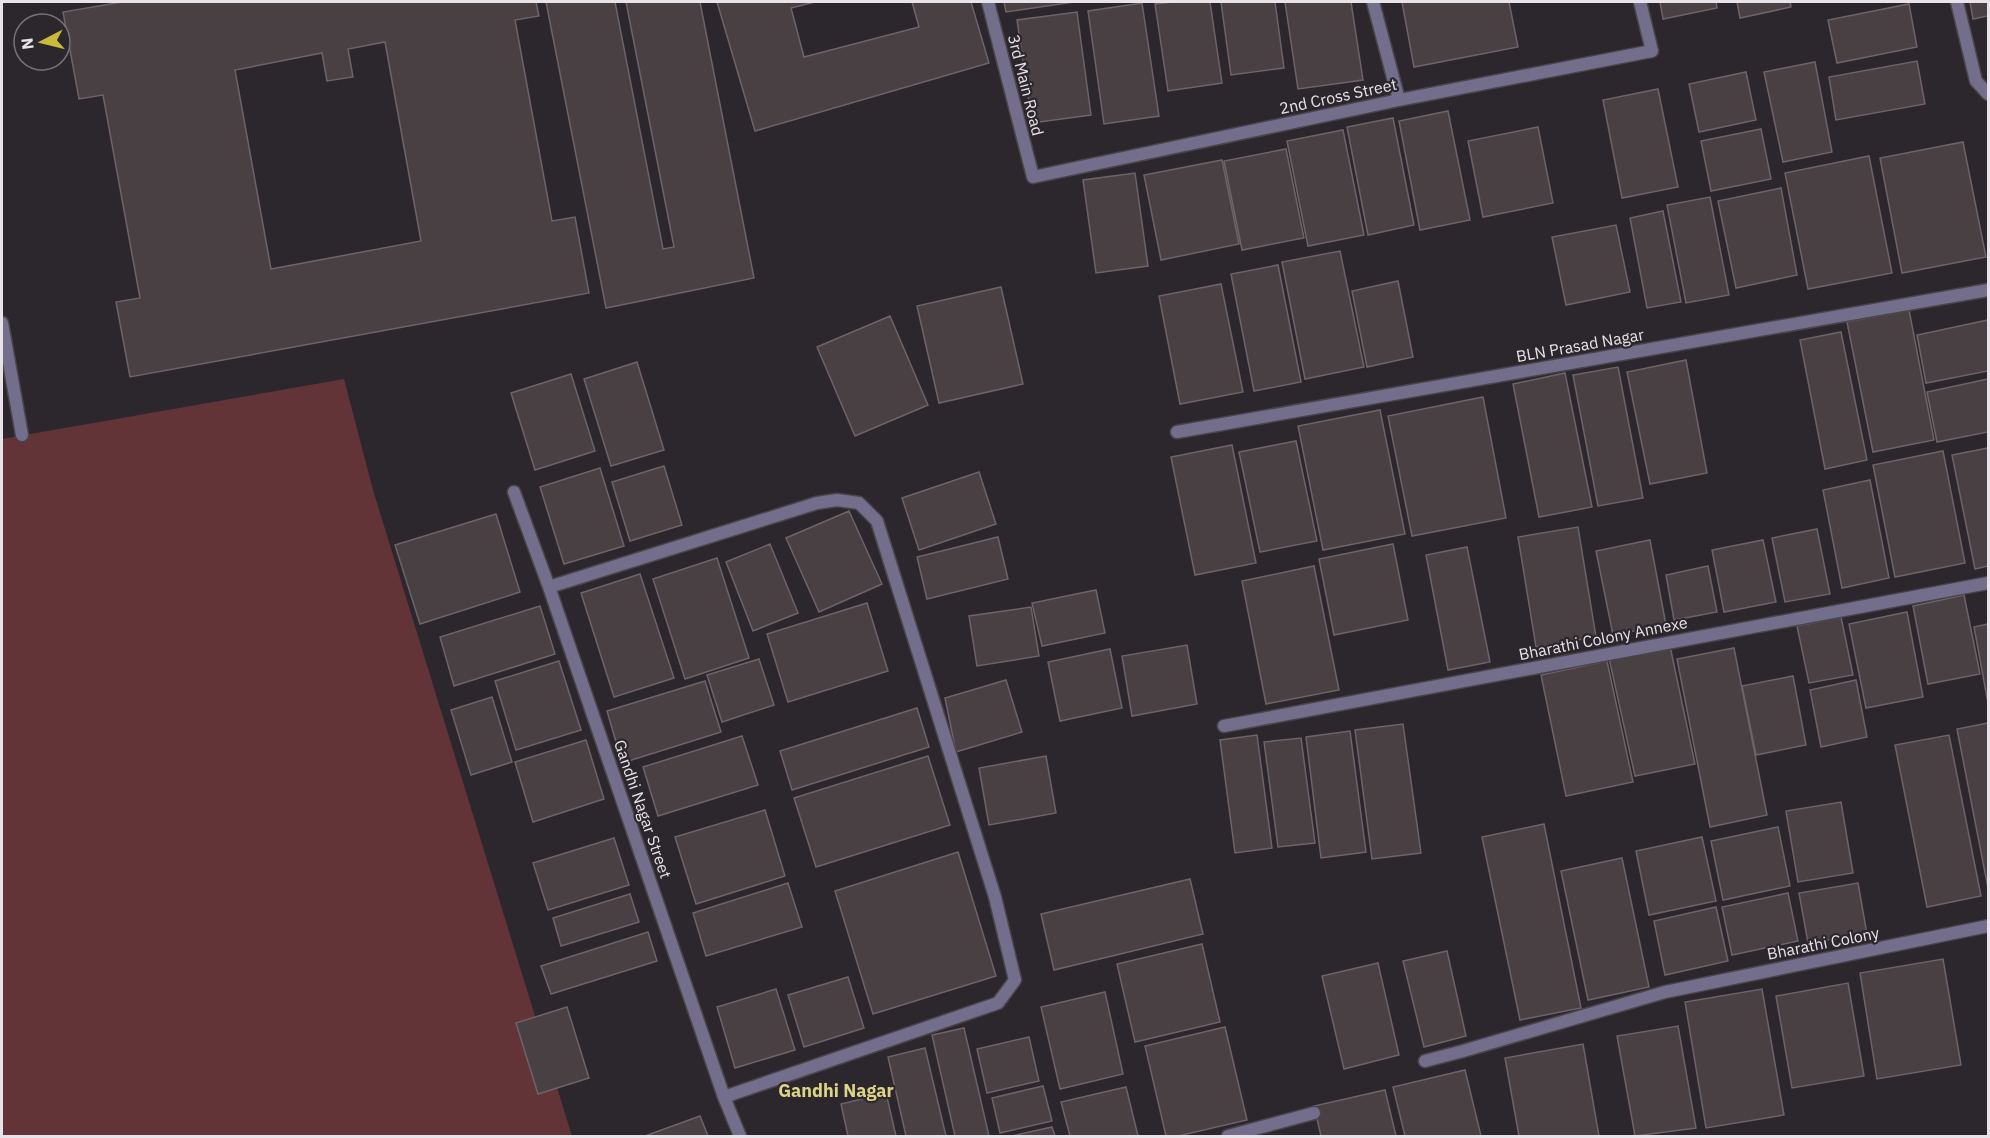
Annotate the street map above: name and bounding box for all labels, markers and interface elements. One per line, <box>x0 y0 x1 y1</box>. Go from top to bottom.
north arrow <box>12 12 72 72</box>
street label: 3rd Main Road <box>1004 32 1048 138</box>
text: N <box>16 37 38 51</box>
street label: 2nd Cross Street <box>1277 74 1399 118</box>
street label: BLN Prasad Nagar <box>1514 324 1646 366</box>
street label: Bharathi Colony Annexe <box>1517 612 1689 664</box>
street label: Gandhi Nagar Street <box>610 737 676 881</box>
street label: Bharathi Colony <box>1765 922 1881 964</box>
district label: Gandhi Nagar <box>778 1079 894 1102</box>

